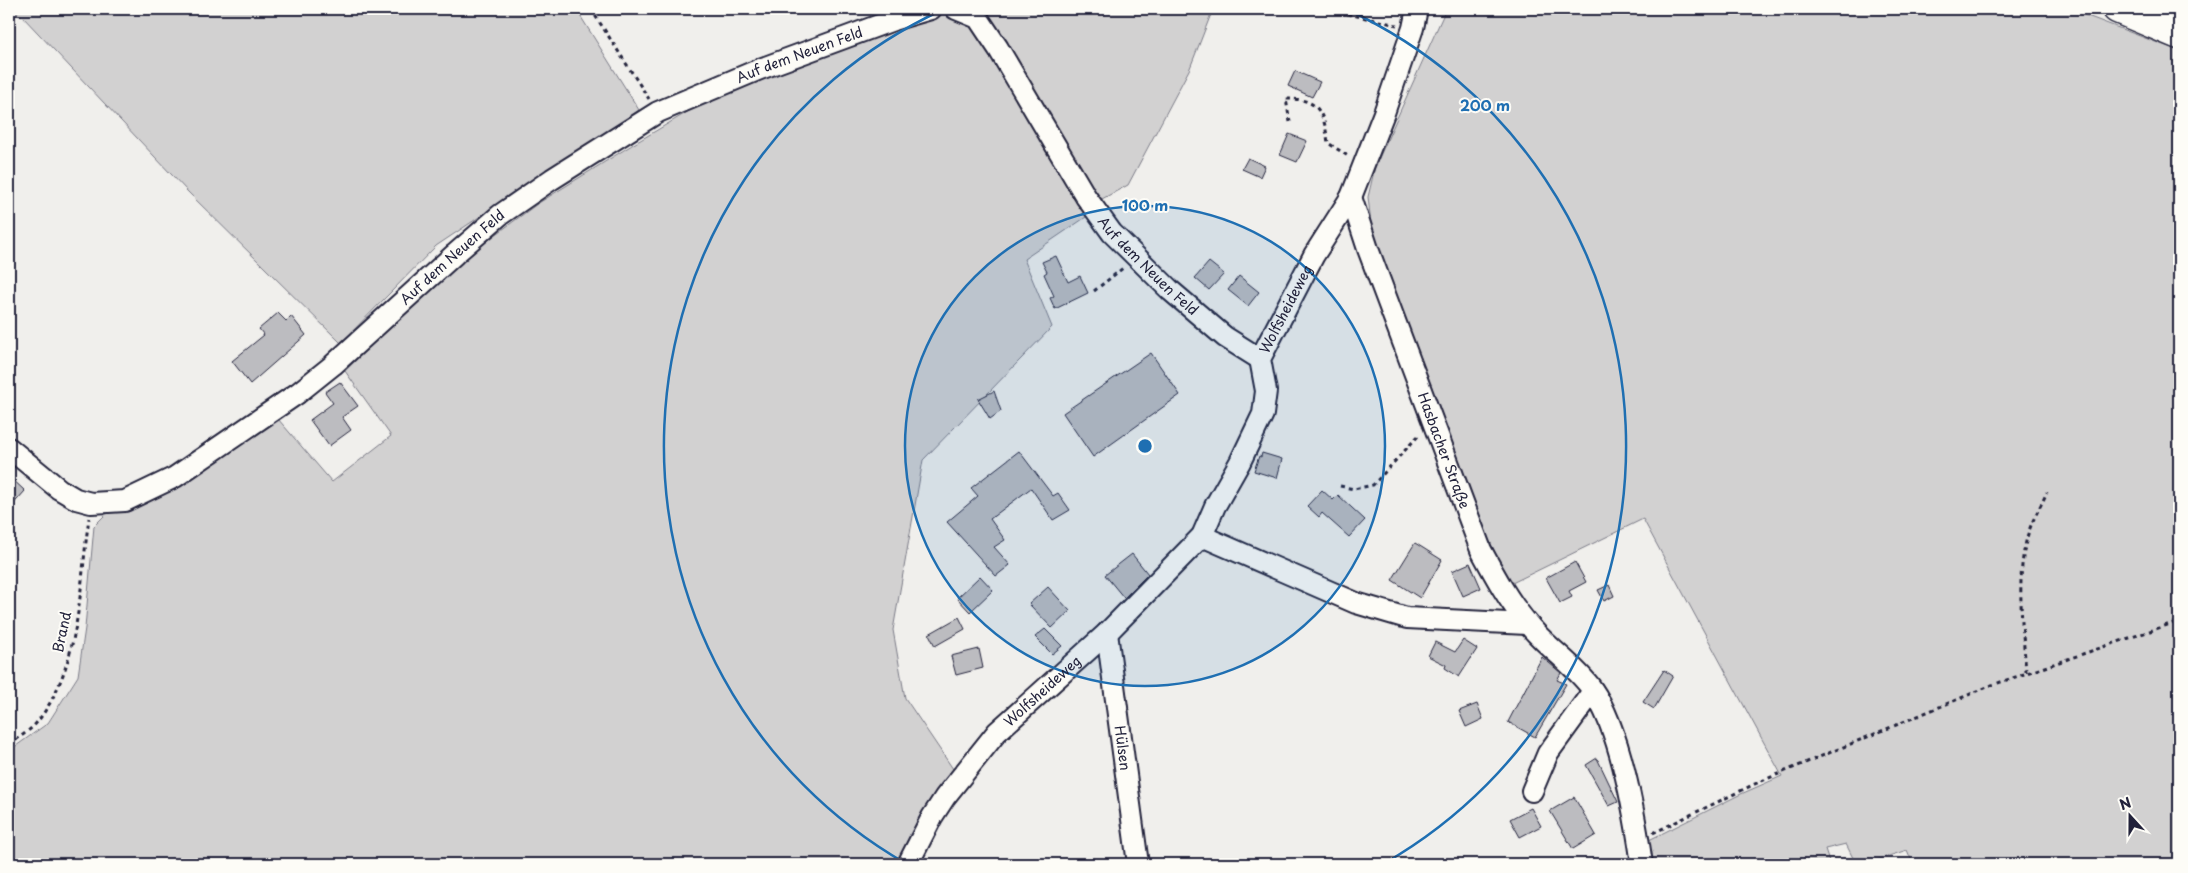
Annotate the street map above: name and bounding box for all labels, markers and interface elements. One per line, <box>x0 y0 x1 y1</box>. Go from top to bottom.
street label: Auf dem Neuen Feld <box>733 21 866 88</box>
text: 200 m <box>1460 93 1510 116</box>
text: 100 m <box>1122 193 1168 216</box>
street label: Auf dem Neuen Feld <box>395 205 509 309</box>
street label: Auf dem Neuen Feld <box>1093 212 1203 320</box>
street label: Wolfsheideweg <box>1254 261 1317 357</box>
street label: Hasbacher Straße <box>1413 389 1476 512</box>
centre of rings <box>1136 437 1154 455</box>
street label: Brand <box>47 609 76 654</box>
street label: Wolfsheideweg <box>999 650 1085 731</box>
street label: Hülsen <box>1110 724 1136 772</box>
north arrow <box>2106 790 2156 840</box>
text: N <box>2116 792 2134 815</box>

